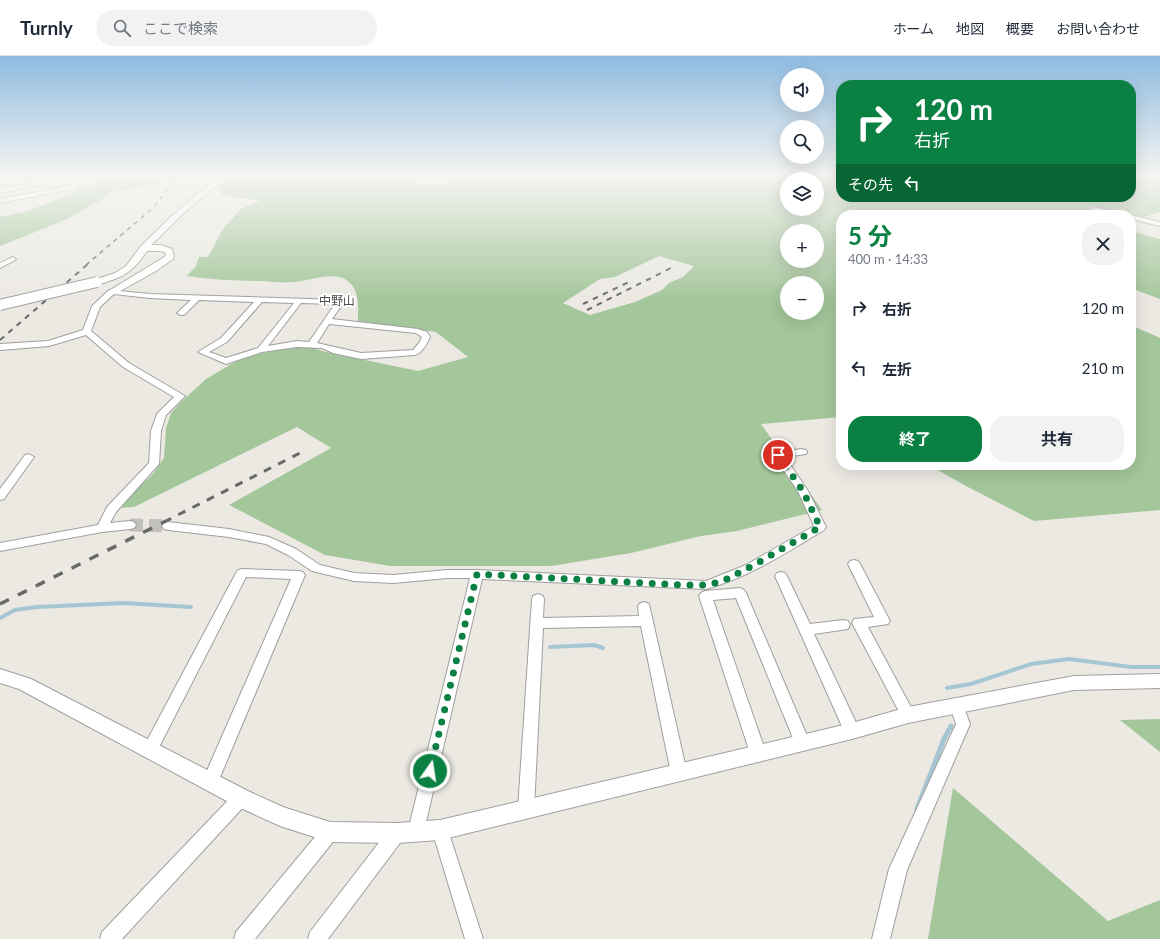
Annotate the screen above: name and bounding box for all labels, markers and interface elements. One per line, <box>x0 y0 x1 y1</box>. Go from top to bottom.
search box <box>97 10 377 46</box>
text: Turnly <box>20 16 73 39</box>
icon: search <box>111 17 133 39</box>
text: ここで検索 <box>143 19 218 37</box>
text: ホーム <box>892 20 934 37</box>
text: 地図 <box>956 20 984 37</box>
text: 概要 <box>1006 20 1034 37</box>
text: お問い合わせ <box>1056 20 1140 37</box>
map controls <box>780 68 824 320</box>
button: sound <box>780 68 824 112</box>
text: 120 m <box>914 92 993 126</box>
icon: right <box>848 96 900 148</box>
button: search <box>780 120 824 164</box>
text: 右折 <box>914 129 950 151</box>
button: layers <box>780 172 824 216</box>
icon: left <box>901 172 923 194</box>
text: その先 <box>848 175 893 193</box>
text: 5 分 <box>848 221 892 250</box>
button: close <box>1082 223 1124 265</box>
button: + <box>780 224 824 268</box>
text: 400 m · 14:33 <box>848 251 928 267</box>
button: − <box>780 276 824 320</box>
district label: 中野山 <box>319 293 355 308</box>
icon: right <box>848 297 870 319</box>
text: 120 m <box>1082 299 1124 317</box>
text: 右折 <box>882 300 912 318</box>
icon: left <box>848 357 870 379</box>
text: 210 m <box>1082 359 1124 377</box>
text: 左折 <box>882 360 912 378</box>
button: 終了 <box>848 416 982 462</box>
button: 共有 <box>990 416 1124 462</box>
pin <box>761 438 795 472</box>
icon: arrive <box>767 444 789 466</box>
position arrow <box>409 750 451 792</box>

